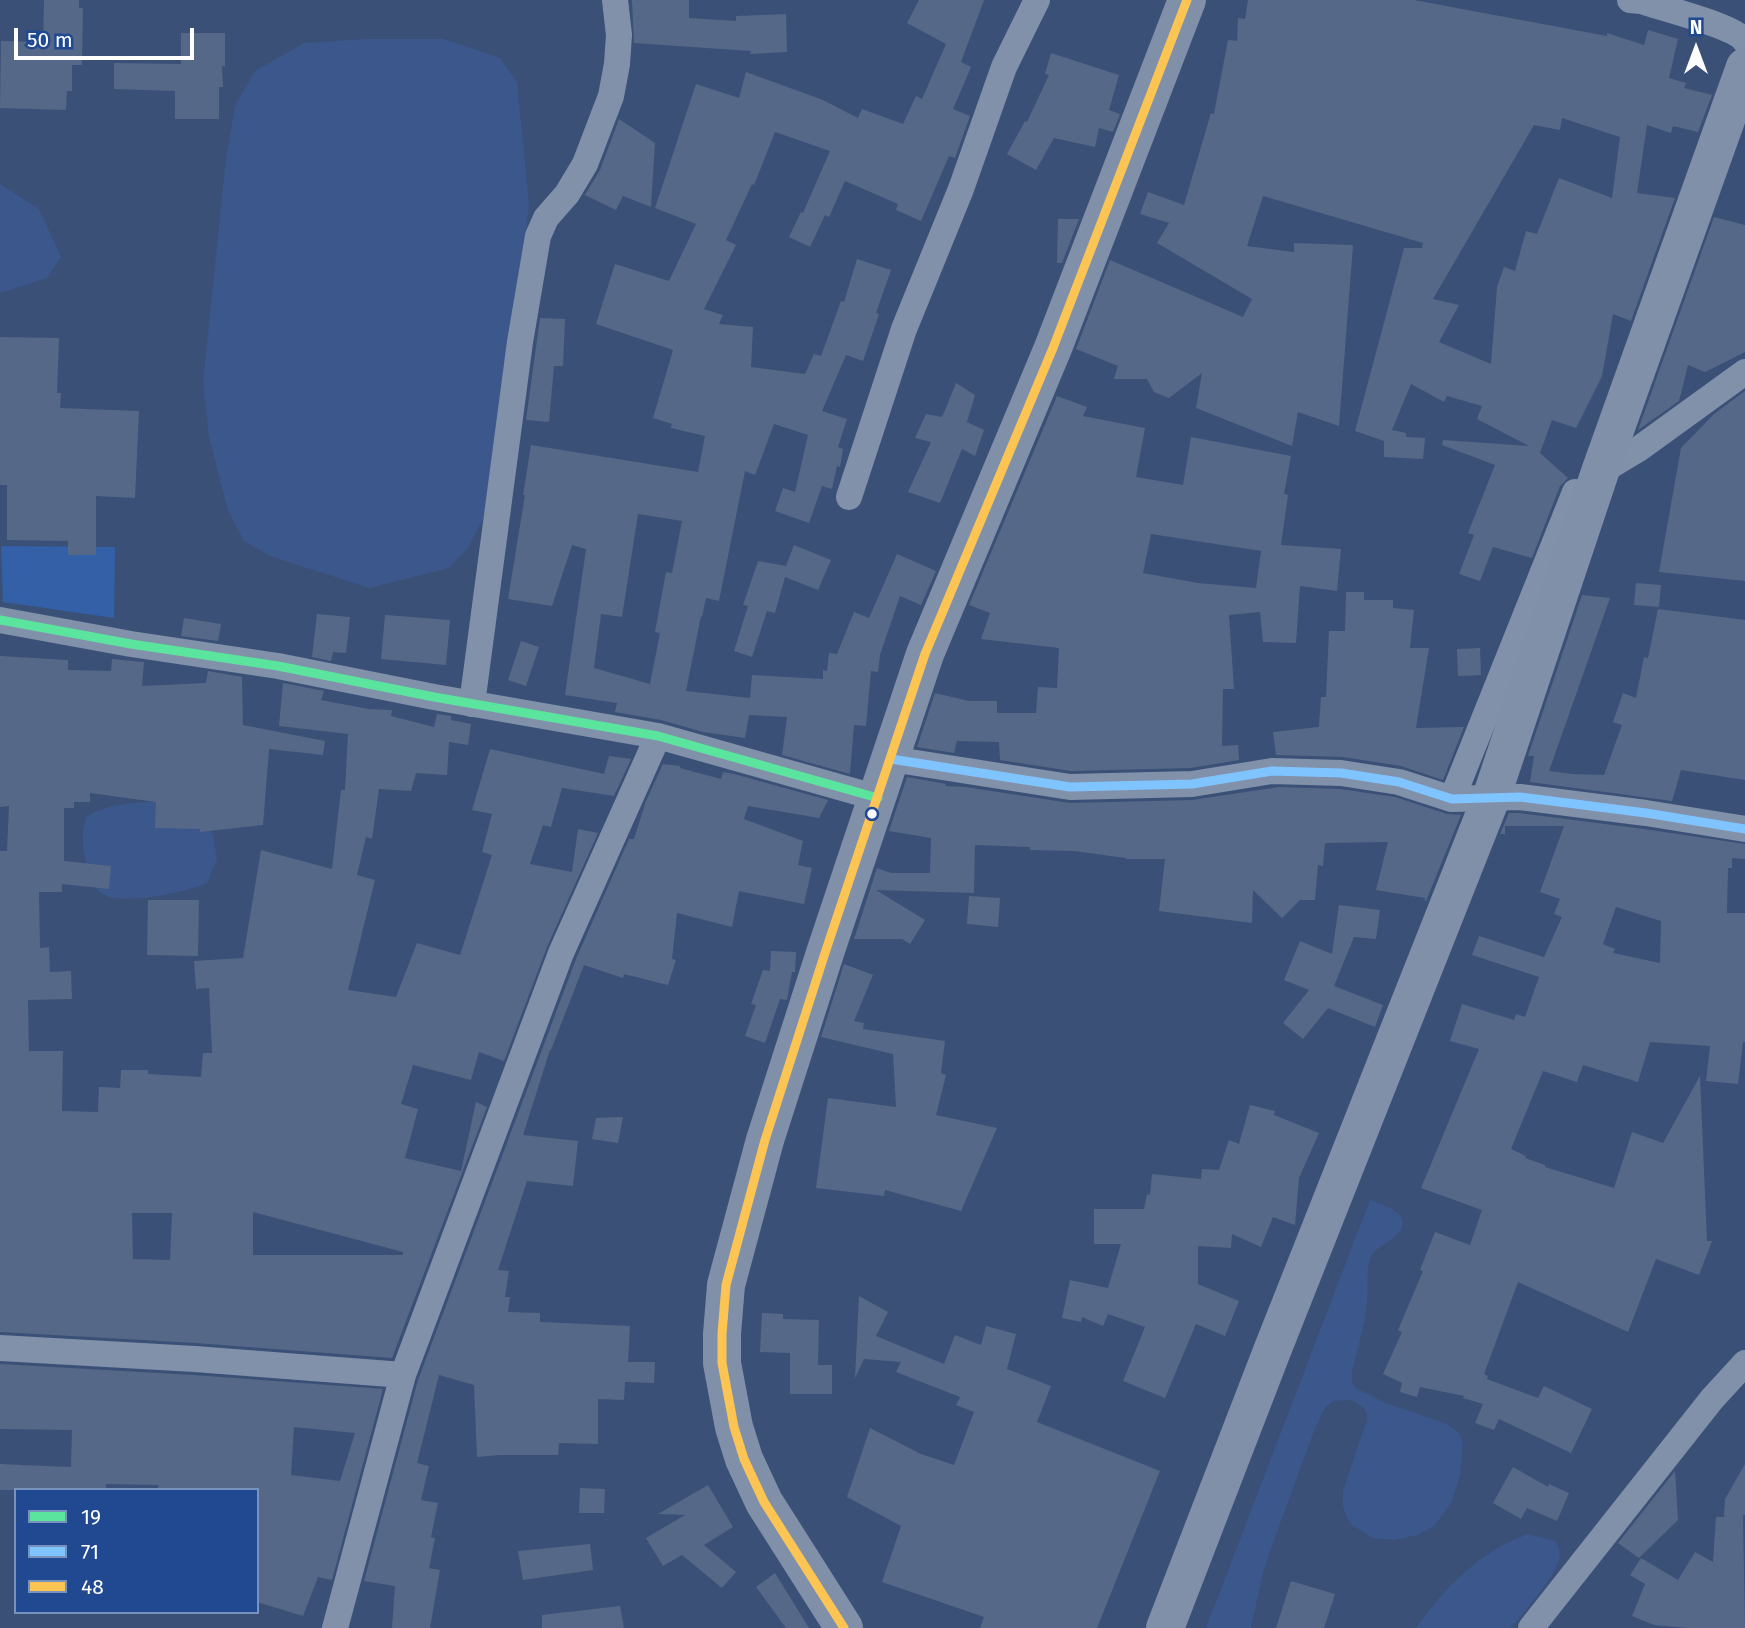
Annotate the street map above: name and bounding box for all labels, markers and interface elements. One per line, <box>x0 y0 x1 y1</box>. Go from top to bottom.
scale bar <box>18 14 198 58</box>
north arrow <box>1661 14 1731 84</box>
text: N <box>1690 16 1702 39</box>
text: 50 m <box>27 27 73 53</box>
unlabelled marker <box>865 807 879 821</box>
legend <box>14 1488 259 1614</box>
text: 19 <box>81 1504 101 1530</box>
text: 71 <box>81 1539 99 1565</box>
text: 48 <box>81 1574 104 1600</box>

